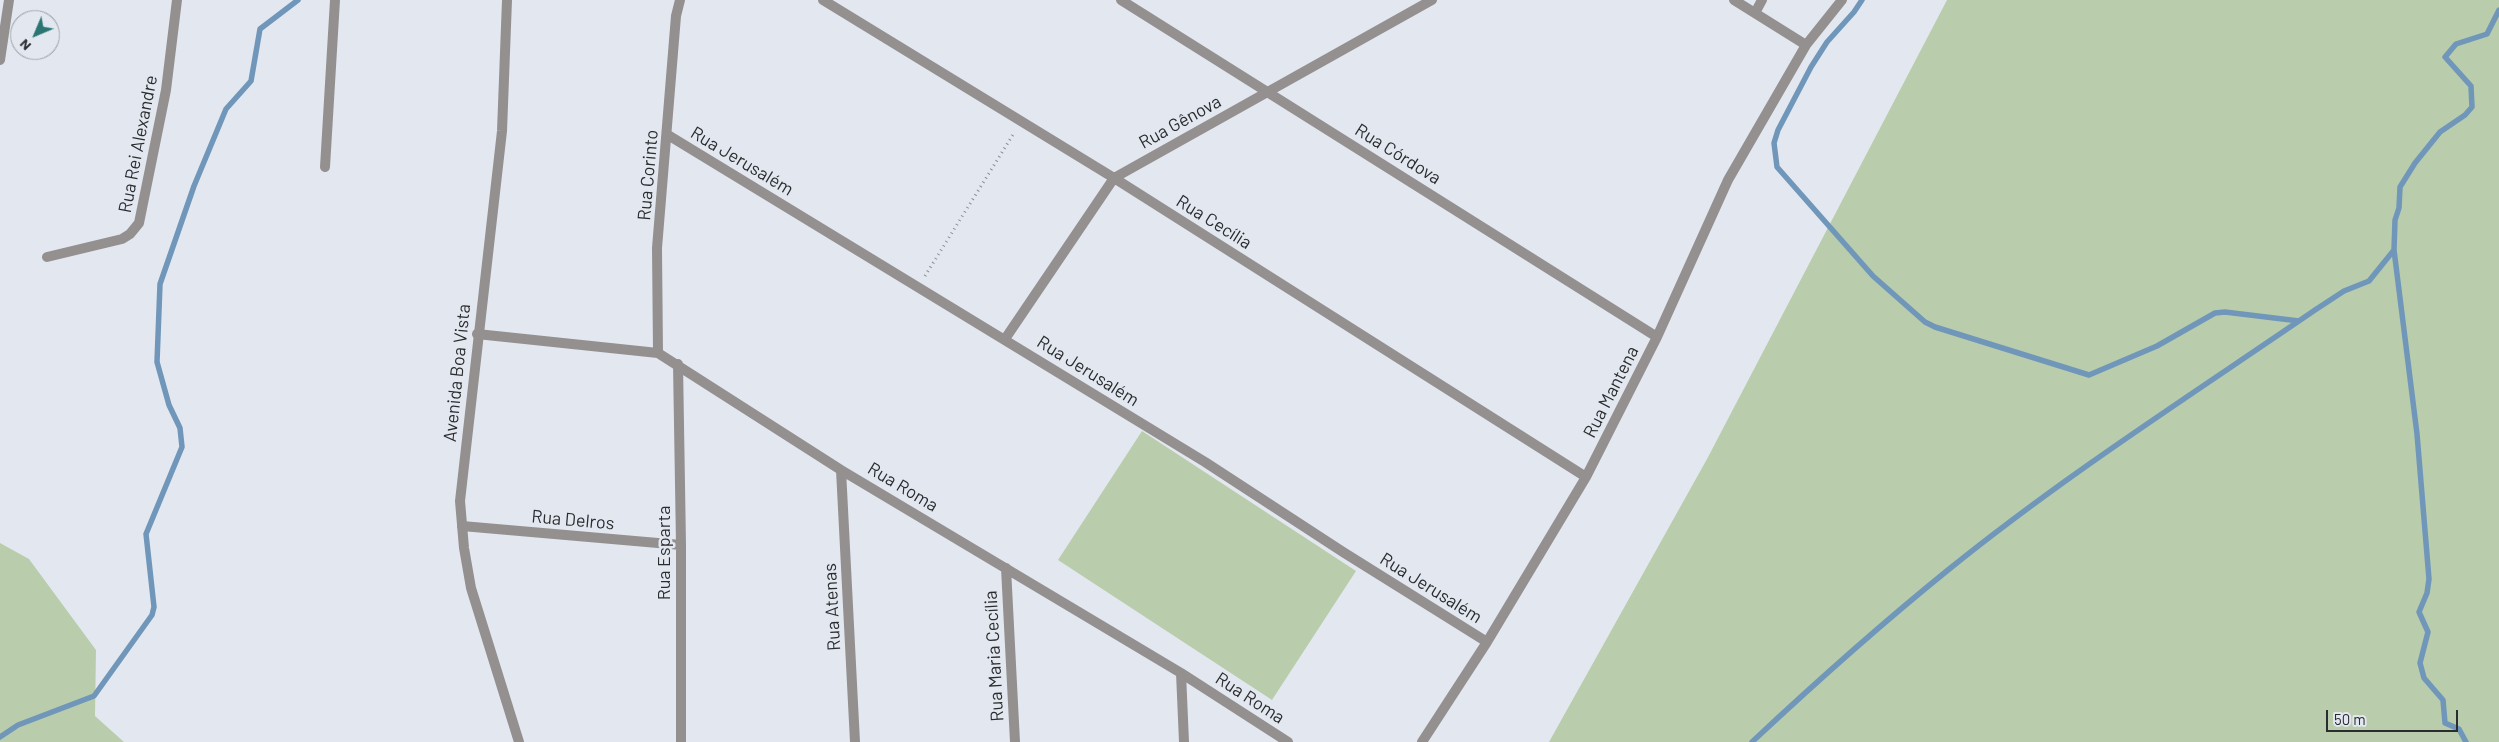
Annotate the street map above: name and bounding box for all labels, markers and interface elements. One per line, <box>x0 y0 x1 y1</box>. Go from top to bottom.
north arrow <box>10 10 60 60</box>
text: N <box>15 36 34 55</box>
street label: Rua Rei Alexandre <box>114 73 162 215</box>
street label: Rua Gênova <box>1135 91 1225 153</box>
street label: Rua Córdova <box>1351 119 1445 189</box>
street label: Rua Jerusalém <box>687 122 797 200</box>
street label: Rua Corinto <box>633 129 663 221</box>
street label: Rua Cecília <box>1172 190 1256 254</box>
street label: Avenida Boa Vista <box>439 303 475 443</box>
street label: Rua Jerusalém <box>1033 331 1143 411</box>
street label: Rua Mantena <box>1579 343 1643 441</box>
street label: Rua Roma <box>864 458 942 516</box>
street label: Rua Delros <box>531 506 615 534</box>
street label: Rua Esparta <box>653 506 675 600</box>
street label: Rua Jerusalém <box>1376 548 1486 628</box>
street label: Rua Atenas <box>819 563 845 651</box>
street label: Rua Maria Cecília <box>980 590 1008 722</box>
street label: Rua Roma <box>1211 668 1289 728</box>
scale bar <box>2329 700 2462 732</box>
text: 50 m <box>2334 710 2366 728</box>

